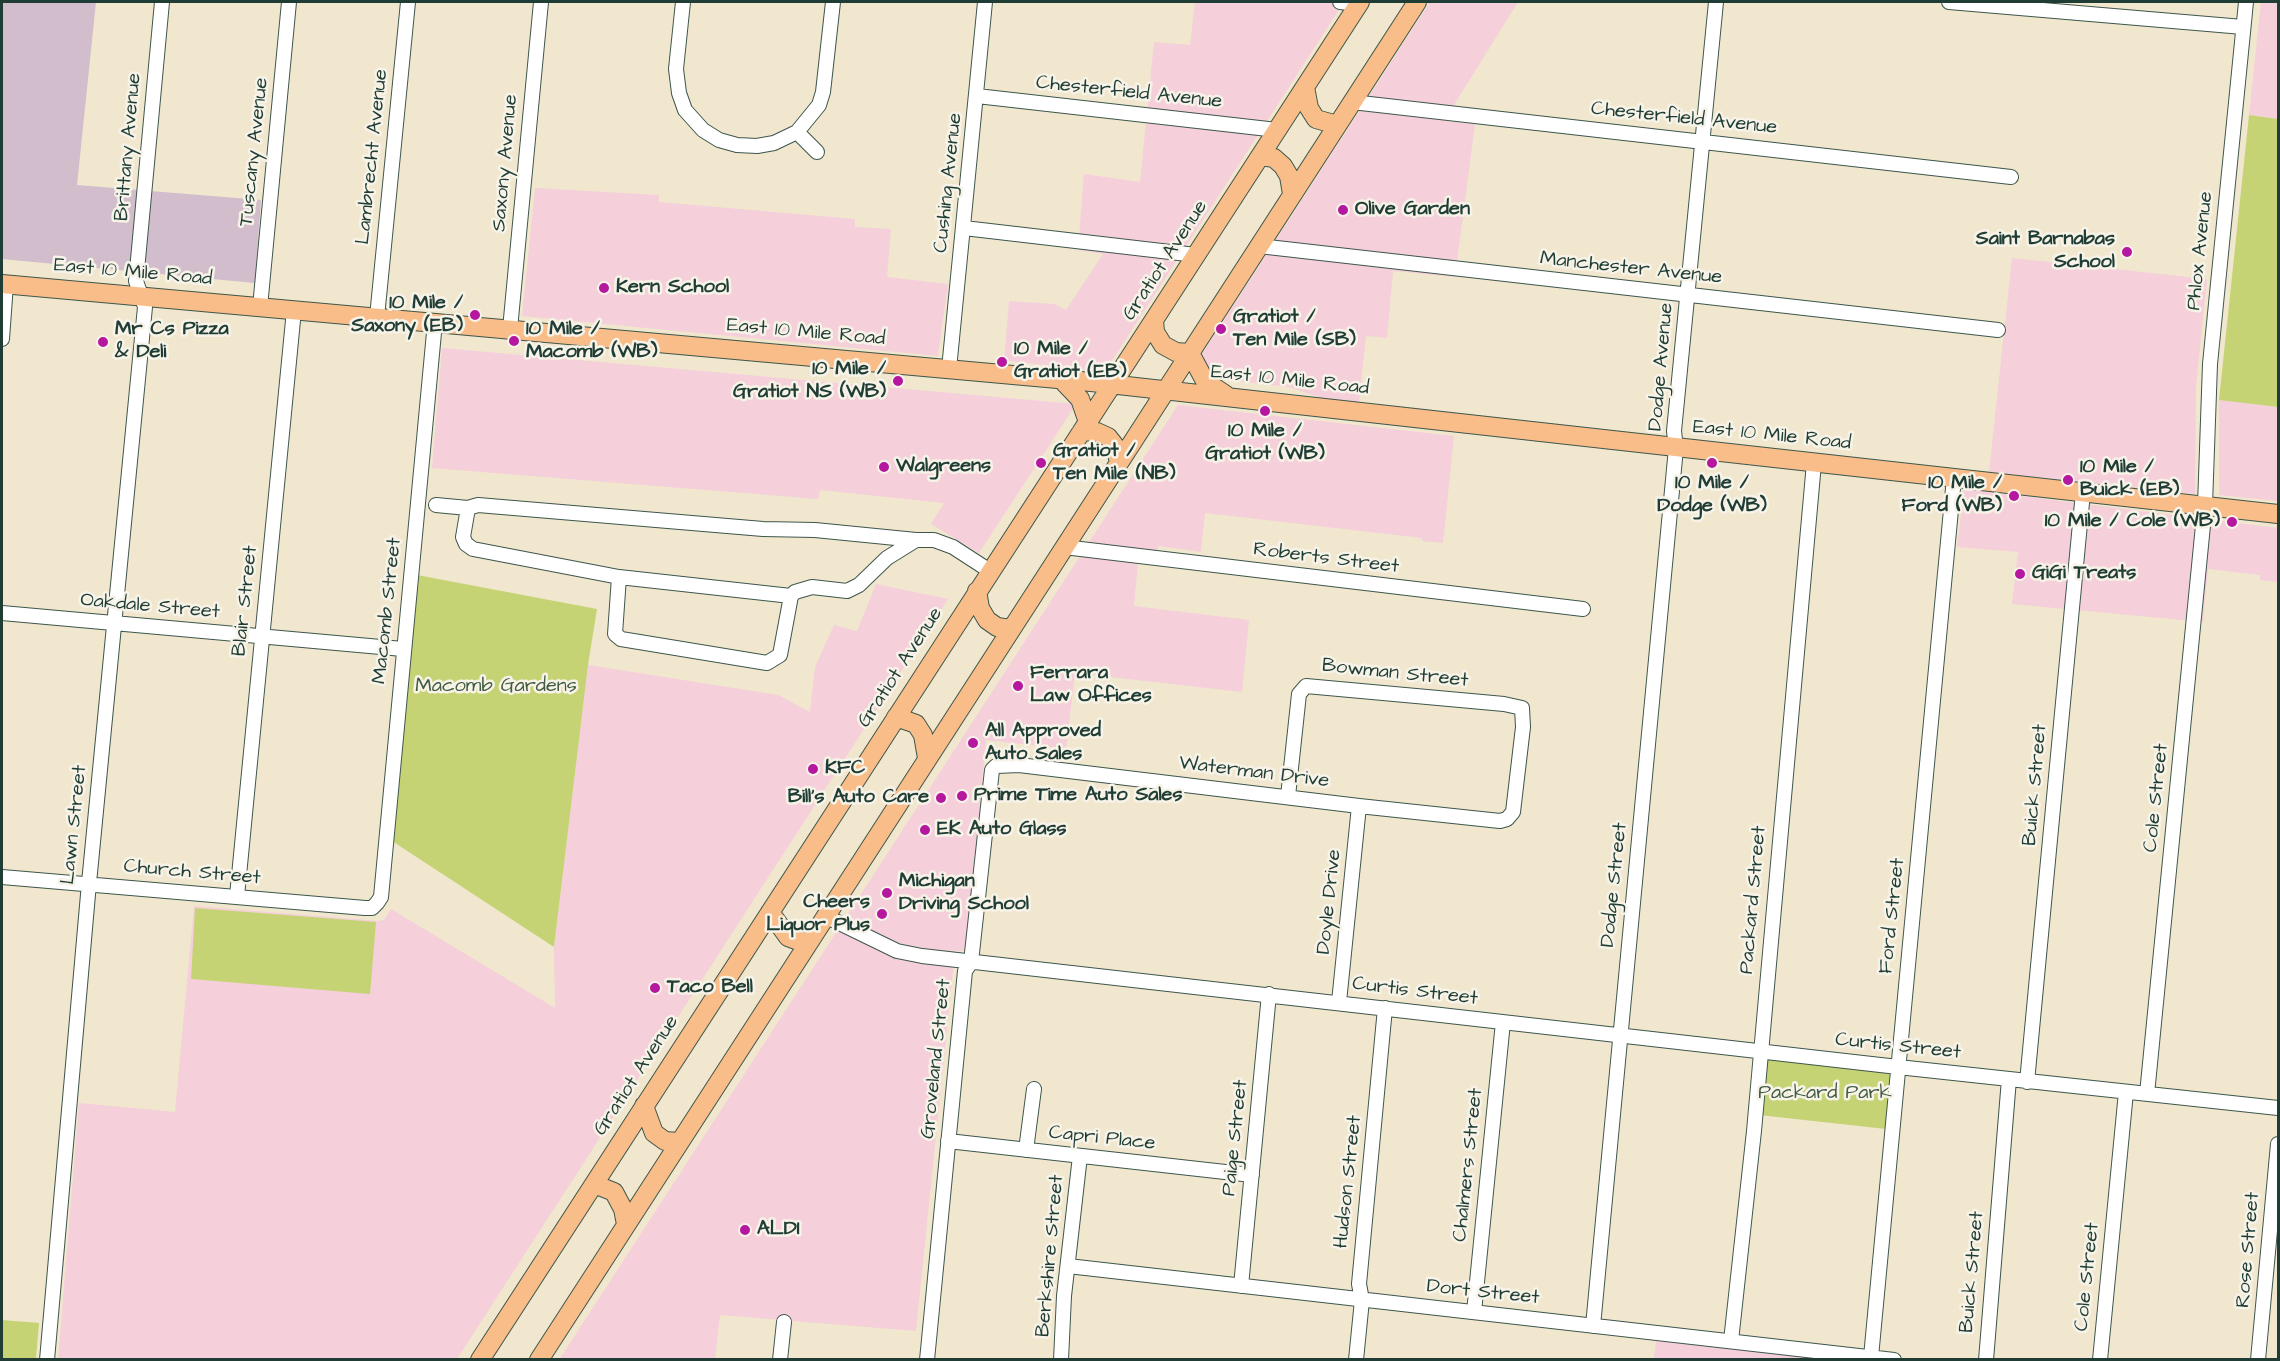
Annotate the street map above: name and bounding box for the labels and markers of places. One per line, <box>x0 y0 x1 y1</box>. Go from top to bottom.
place label: Olive Garden <box>1355 198 1470 222</box>
marker: Olive Garden <box>1336 203 1350 217</box>
place label: Saint Barnabas School <box>1976 228 2115 275</box>
marker: Saint Barnabas School <box>2120 245 2134 259</box>
place label: Kern School <box>616 276 729 300</box>
marker: Kern School <box>597 281 611 295</box>
place label: 10 Mile / Saxony (EB) <box>351 292 463 339</box>
place label: Gratiot / Ten Mile (SB) <box>1233 306 1356 353</box>
marker: 10 Mile / Saxony (EB) <box>468 308 482 322</box>
place label: Mr Cs Pizza & Deli <box>115 318 229 365</box>
place label: 10 Mile / Macomb (WB) <box>526 318 657 365</box>
marker: Gratiot / Ten Mile (SB) <box>1214 322 1228 336</box>
marker: 10 Mile / Macomb (WB) <box>507 334 521 348</box>
marker: Mr Cs Pizza & Deli <box>96 335 110 349</box>
place label: 10 Mile / Gratiot (EB) <box>1014 338 1127 385</box>
marker: 10 Mile / Gratiot (EB) <box>995 355 1009 369</box>
place label: 10 Mile / Gratiot NS (WB) <box>733 358 886 405</box>
marker: 10 Mile / Gratiot NS (WB) <box>891 374 905 388</box>
marker: 10 Mile / Gratiot (WB) <box>1258 404 1272 418</box>
place label: 10 Mile / Gratiot (WB) <box>1205 420 1325 467</box>
place label: Gratiot / Ten Mile (NB) <box>1053 440 1176 487</box>
place label: Walgreens <box>896 455 991 479</box>
marker: Gratiot / Ten Mile (NB) <box>1034 456 1048 470</box>
marker: 10 Mile / Dodge (WB) <box>1705 456 1719 470</box>
place label: 10 Mile / Buick (EB) <box>2080 456 2179 503</box>
marker: Walgreens <box>877 460 891 474</box>
place label: 10 Mile / Dodge (WB) <box>1657 472 1767 519</box>
place label: 10 Mile / Ford (WB) <box>1902 472 2002 519</box>
marker: 10 Mile / Buick (EB) <box>2061 473 2075 487</box>
marker: 10 Mile / Ford (WB) <box>2007 489 2021 503</box>
place label: 10 Mile / Cole (WB) <box>2045 510 2220 534</box>
marker: 10 Mile / Cole (WB) <box>2225 515 2239 529</box>
place label: GiGi Treats <box>2032 562 2136 586</box>
marker: GiGi Treats <box>2013 567 2027 581</box>
place label: Ferrara Law Offices <box>1030 662 1152 709</box>
marker: Ferrara Law Offices <box>1011 679 1025 693</box>
place label: All Approved Auto Sales <box>985 720 1101 767</box>
marker: All Approved Auto Sales <box>966 736 980 750</box>
place label: KFC <box>825 757 865 781</box>
marker: KFC <box>806 762 820 776</box>
place label: Prime Time Auto Sales <box>974 784 1182 808</box>
place label: Bill's Auto Care <box>788 786 929 810</box>
marker: Prime Time Auto Sales <box>955 789 969 803</box>
marker: Bill's Auto Care <box>934 791 948 805</box>
place label: EK Auto Glass <box>937 818 1067 842</box>
marker: EK Auto Glass <box>918 823 932 837</box>
place label: Michigan Driving School <box>899 870 1029 917</box>
marker: Michigan Driving School <box>880 886 894 900</box>
place label: Cheers Liquor Plus <box>766 891 870 938</box>
marker: Cheers Liquor Plus <box>875 907 889 921</box>
place label: Taco Bell <box>667 976 753 1000</box>
marker: Taco Bell <box>648 981 662 995</box>
place label: ALDI <box>757 1218 800 1242</box>
marker: ALDI <box>738 1223 752 1237</box>

